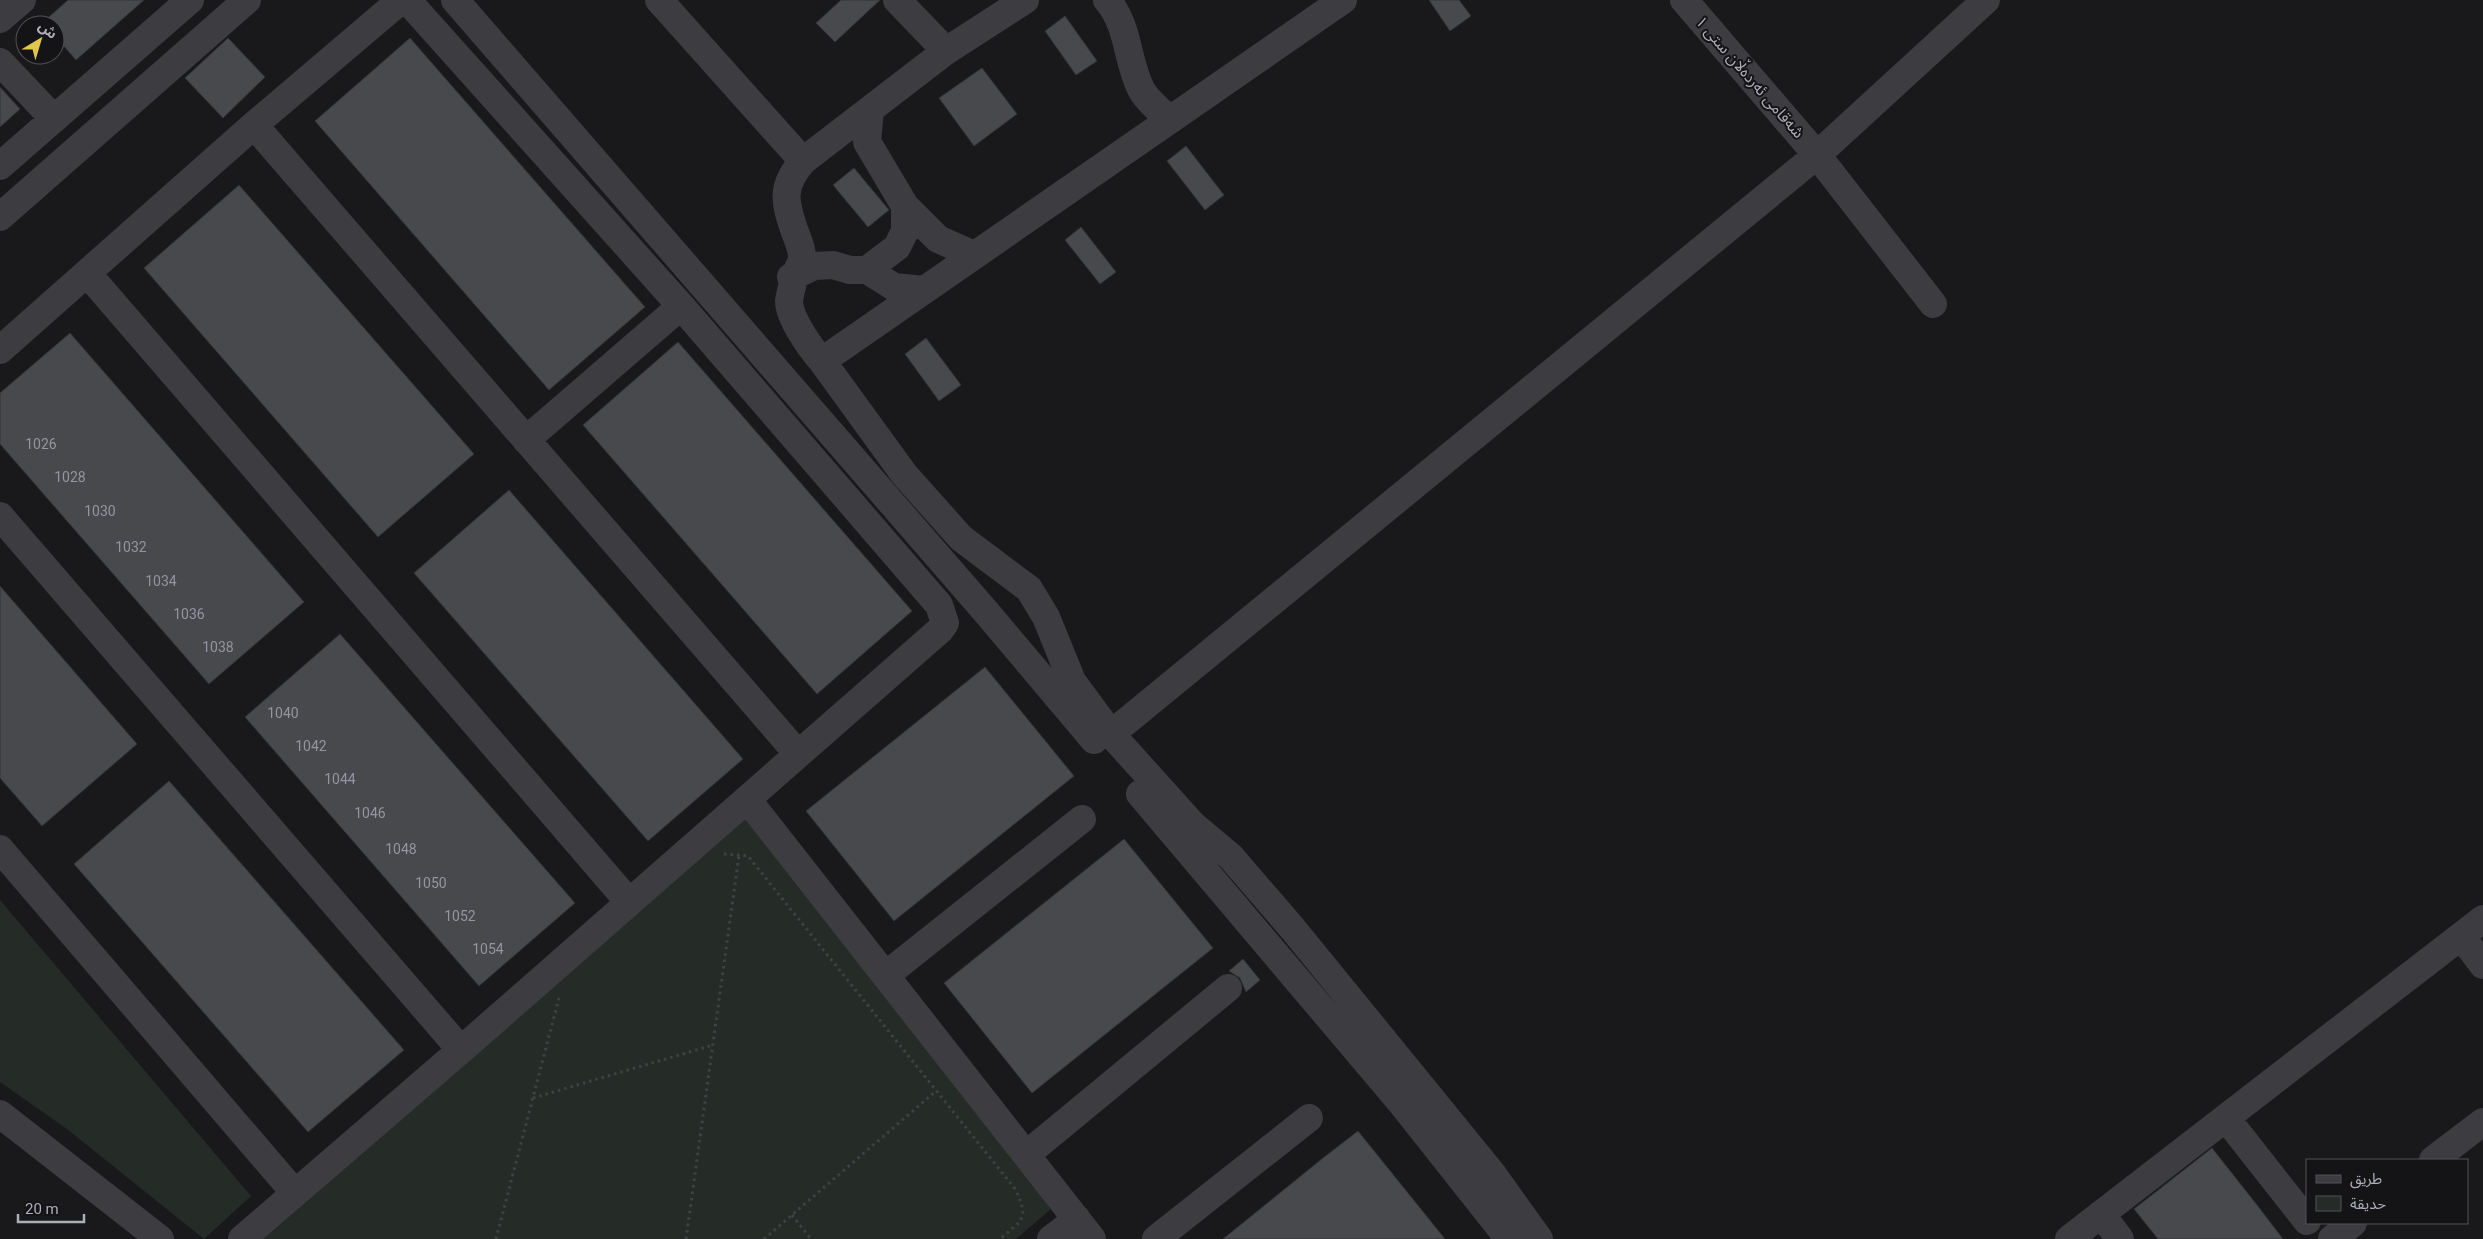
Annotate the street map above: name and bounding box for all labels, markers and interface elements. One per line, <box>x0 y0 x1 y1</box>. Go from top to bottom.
street label: شەقامی ئەردەڵان ستی ١ <box>1692 10 1810 142</box>
north arrow <box>15 15 65 65</box>
text: ش <box>36 18 60 42</box>
house number: 1026 <box>25 436 57 452</box>
house number: 1028 <box>54 469 86 485</box>
house number: 1030 <box>84 503 116 519</box>
house number: 1032 <box>115 539 147 555</box>
house number: 1034 <box>145 573 177 589</box>
house number: 1036 <box>173 606 205 622</box>
house number: 1038 <box>202 639 234 655</box>
house number: 1040 <box>267 705 299 721</box>
house number: 1042 <box>295 738 327 754</box>
house number: 1044 <box>324 771 356 787</box>
house number: 1046 <box>354 805 386 821</box>
house number: 1048 <box>385 841 417 857</box>
house number: 1050 <box>415 875 447 891</box>
house number: 1052 <box>444 908 476 924</box>
house number: 1054 <box>472 941 504 957</box>
legend <box>2306 1159 2468 1224</box>
text: طريق <box>2350 1170 2382 1189</box>
scale bar <box>18 1192 84 1224</box>
text: حديقة <box>2350 1195 2386 1213</box>
text: 20 m <box>25 1200 59 1218</box>

